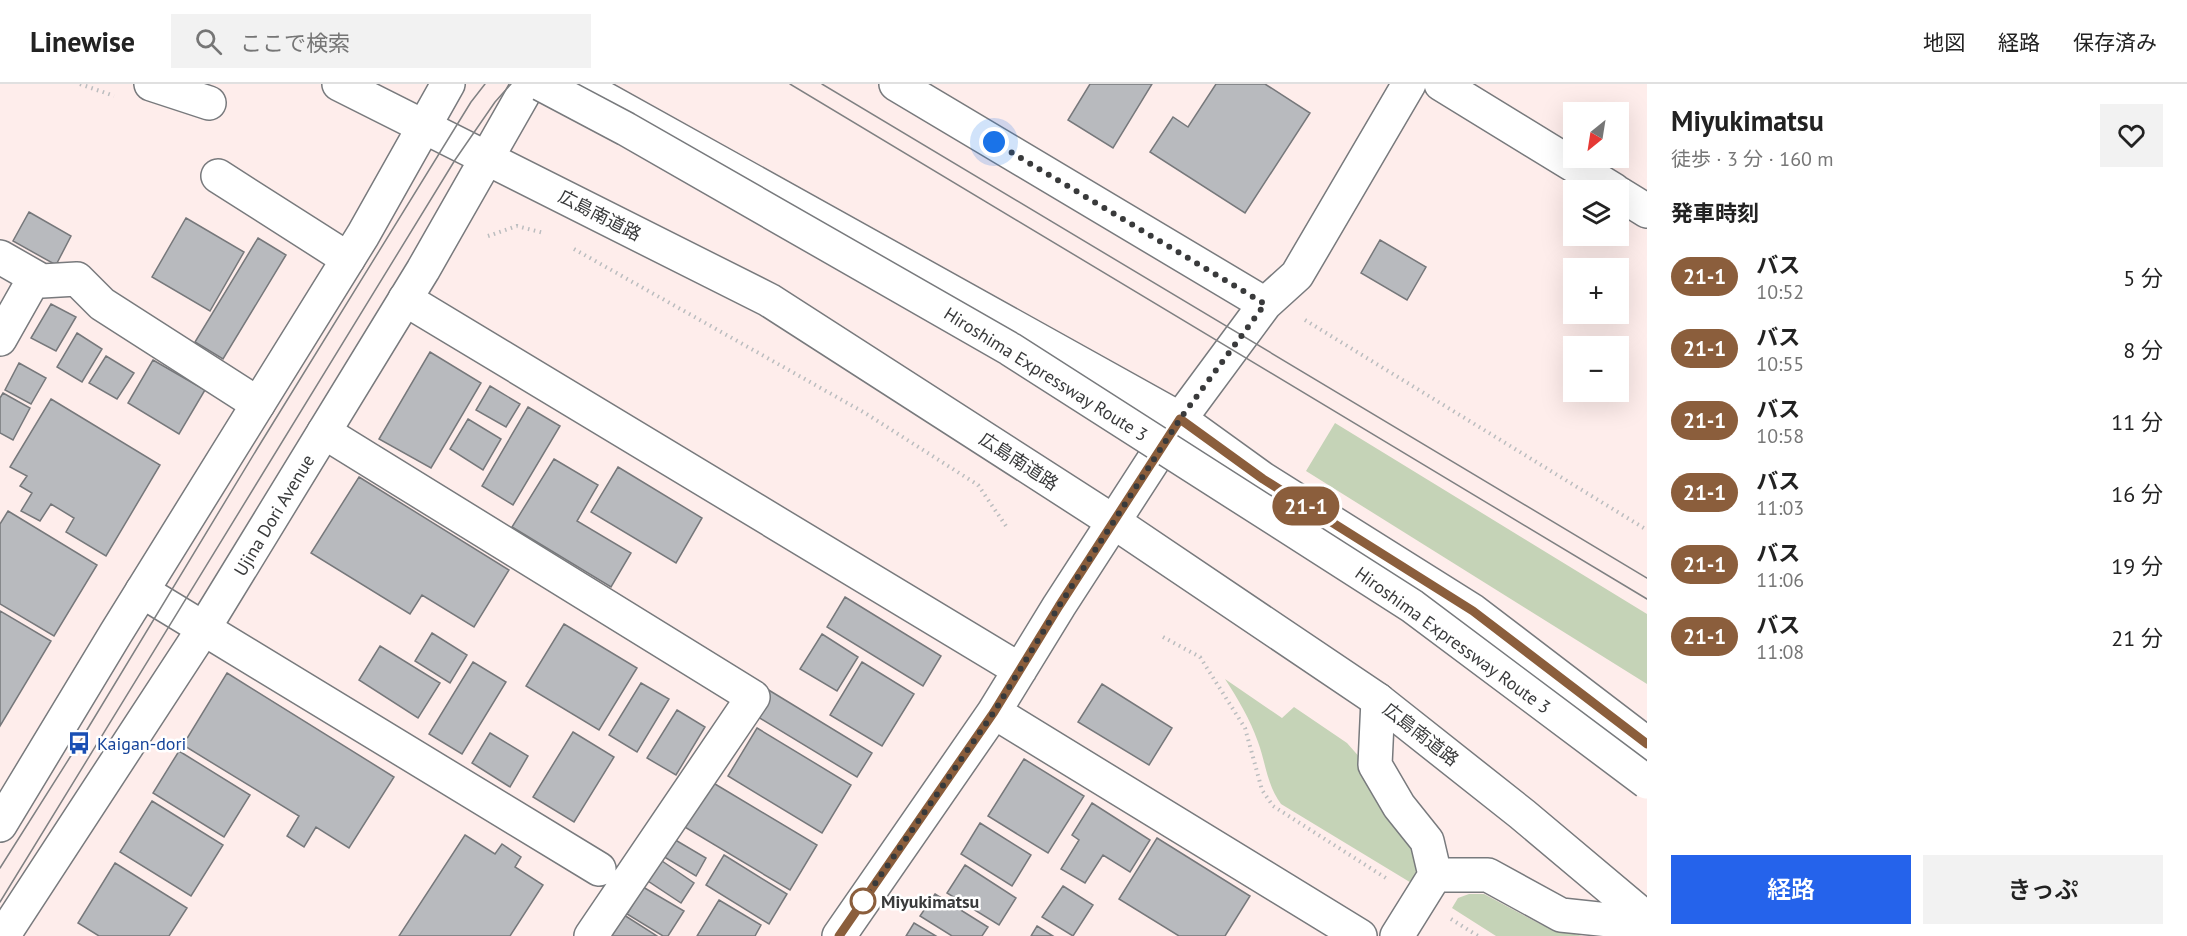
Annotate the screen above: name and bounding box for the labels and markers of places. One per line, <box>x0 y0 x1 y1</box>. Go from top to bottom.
bus stop icon: Kaigan-dori <box>66 730 92 756</box>
place label: Kaigan-dori <box>97 732 186 755</box>
marker: Miyukimatsu <box>850 888 876 914</box>
place label: Miyukimatsu <box>881 890 979 913</box>

